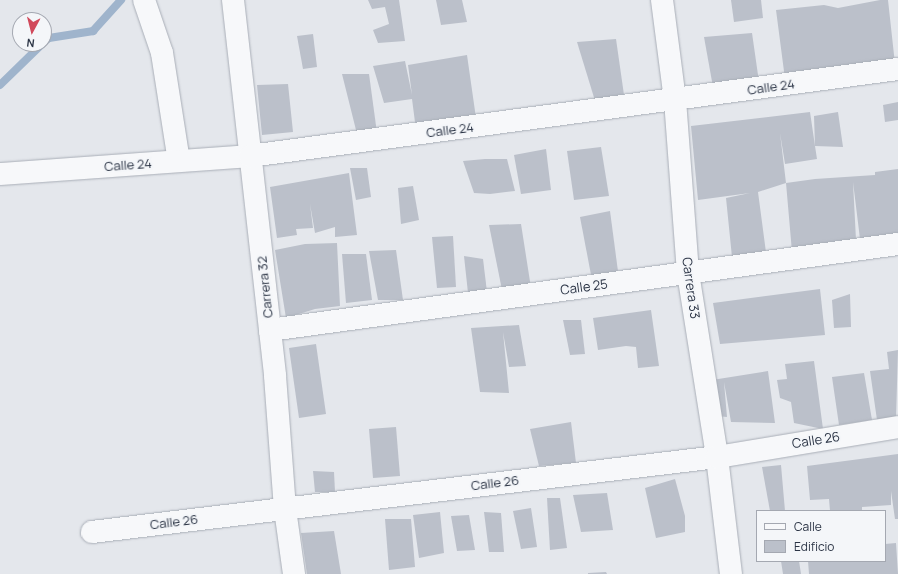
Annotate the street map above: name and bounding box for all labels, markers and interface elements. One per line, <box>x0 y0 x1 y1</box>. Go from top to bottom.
north arrow <box>12 12 52 52</box>
text: N <box>26 35 35 51</box>
street label: Calle 24 <box>746 76 796 98</box>
street label: Calle 24 <box>425 119 475 141</box>
street label: Calle 24 <box>104 156 152 174</box>
street label: Carrera 32 <box>254 255 276 319</box>
street label: Carrera 33 <box>679 256 703 320</box>
street label: Calle 25 <box>559 276 609 298</box>
street label: Calle 26 <box>791 429 841 451</box>
street label: Calle 26 <box>470 472 520 494</box>
legend <box>756 510 886 562</box>
street label: Calle 26 <box>149 511 199 533</box>
text: Calle <box>794 518 822 535</box>
text: Edificio <box>794 538 834 555</box>

